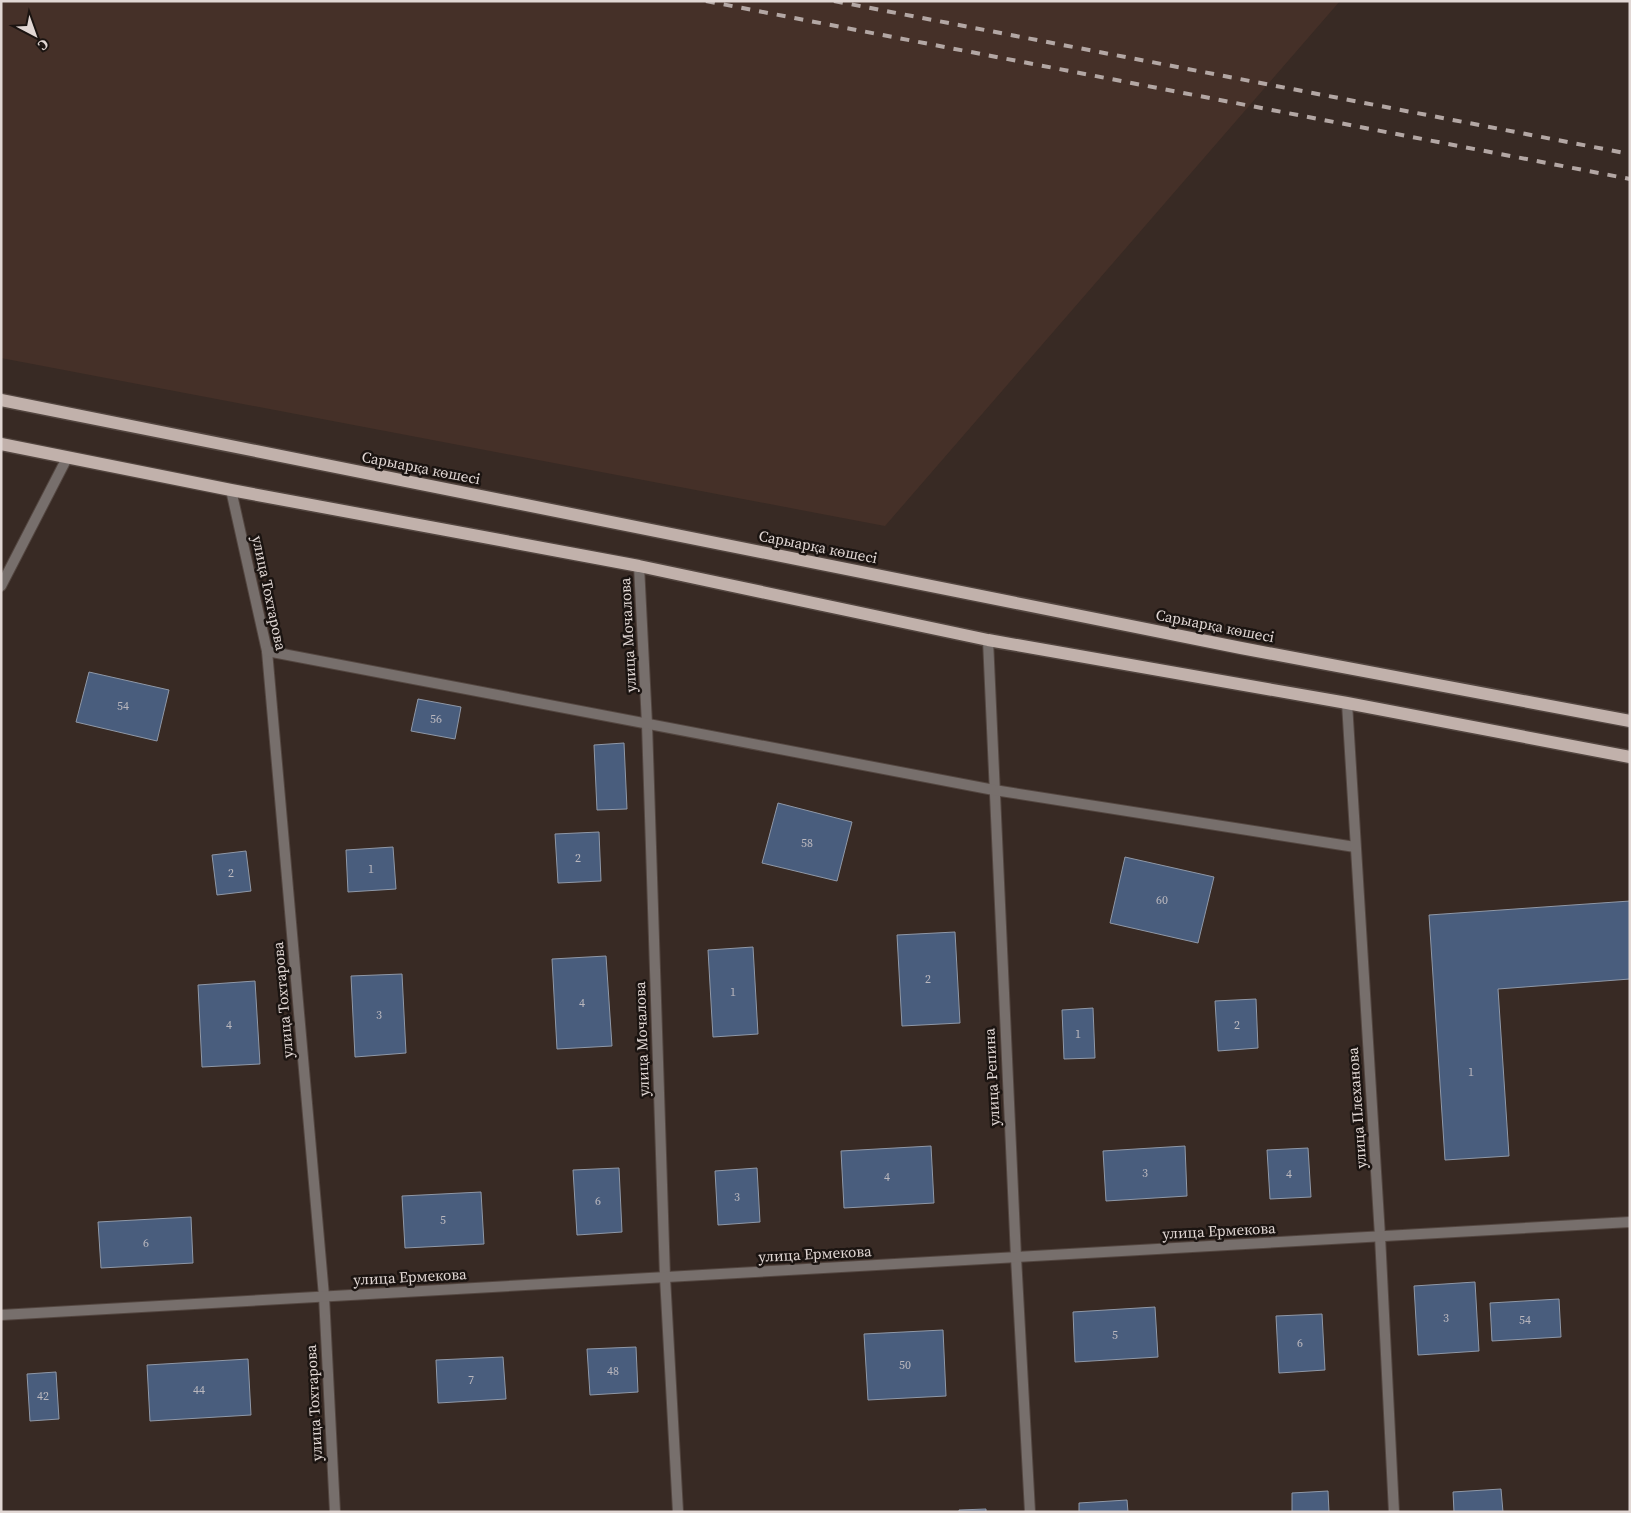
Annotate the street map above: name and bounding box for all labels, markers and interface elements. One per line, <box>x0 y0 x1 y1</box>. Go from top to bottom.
north arrow <box>10 10 60 60</box>
text: С <box>33 34 53 55</box>
street label: Сарыарқа көшесі <box>360 446 482 489</box>
street label: Сарыарқа көшесі <box>757 525 879 568</box>
street label: улица Тохтарова <box>247 534 292 653</box>
street label: улица Мочалова <box>614 577 641 693</box>
street label: Сарыарқа көшесі <box>1154 604 1276 647</box>
house number: 54 <box>117 698 129 714</box>
house number: 56 <box>430 711 442 727</box>
house number: 58 <box>801 835 813 851</box>
house number: 2 <box>575 850 581 866</box>
house number: 1 <box>368 861 374 877</box>
house number: 2 <box>228 865 234 881</box>
house number: 60 <box>1156 892 1168 908</box>
street label: улица Тохтарова <box>267 941 298 1059</box>
house number: 2 <box>925 971 931 987</box>
street label: улица Мочалова <box>629 981 654 1097</box>
house number: 1 <box>730 984 736 1000</box>
house number: 4 <box>579 995 585 1011</box>
house number: 3 <box>376 1007 382 1023</box>
house number: 4 <box>226 1017 232 1033</box>
house number: 2 <box>1234 1017 1240 1033</box>
house number: 1 <box>1075 1026 1081 1042</box>
street label: улица Репина <box>978 1027 1005 1127</box>
street label: улица Плеханова <box>1342 1046 1371 1169</box>
house number: 1 <box>1468 1064 1474 1080</box>
house number: 3 <box>1142 1165 1148 1181</box>
house number: 4 <box>1286 1166 1292 1182</box>
house number: 4 <box>884 1169 890 1185</box>
house number: 3 <box>734 1189 740 1205</box>
house number: 6 <box>595 1193 601 1209</box>
house number: 5 <box>440 1212 446 1228</box>
street label: улица Ермекова <box>1162 1217 1277 1244</box>
house number: 6 <box>143 1235 149 1251</box>
street label: улица Ермекова <box>758 1240 873 1267</box>
street label: улица Ермекова <box>353 1263 468 1290</box>
house number: 3 <box>1443 1310 1449 1326</box>
house number: 54 <box>1519 1312 1531 1328</box>
house number: 5 <box>1112 1327 1118 1343</box>
house number: 6 <box>1297 1335 1303 1351</box>
street label: улица Тохтарова <box>300 1344 327 1462</box>
house number: 50 <box>899 1357 911 1373</box>
house number: 48 <box>607 1363 619 1379</box>
house number: 7 <box>468 1372 474 1388</box>
house number: 44 <box>193 1382 205 1398</box>
house number: 42 <box>37 1388 49 1404</box>

